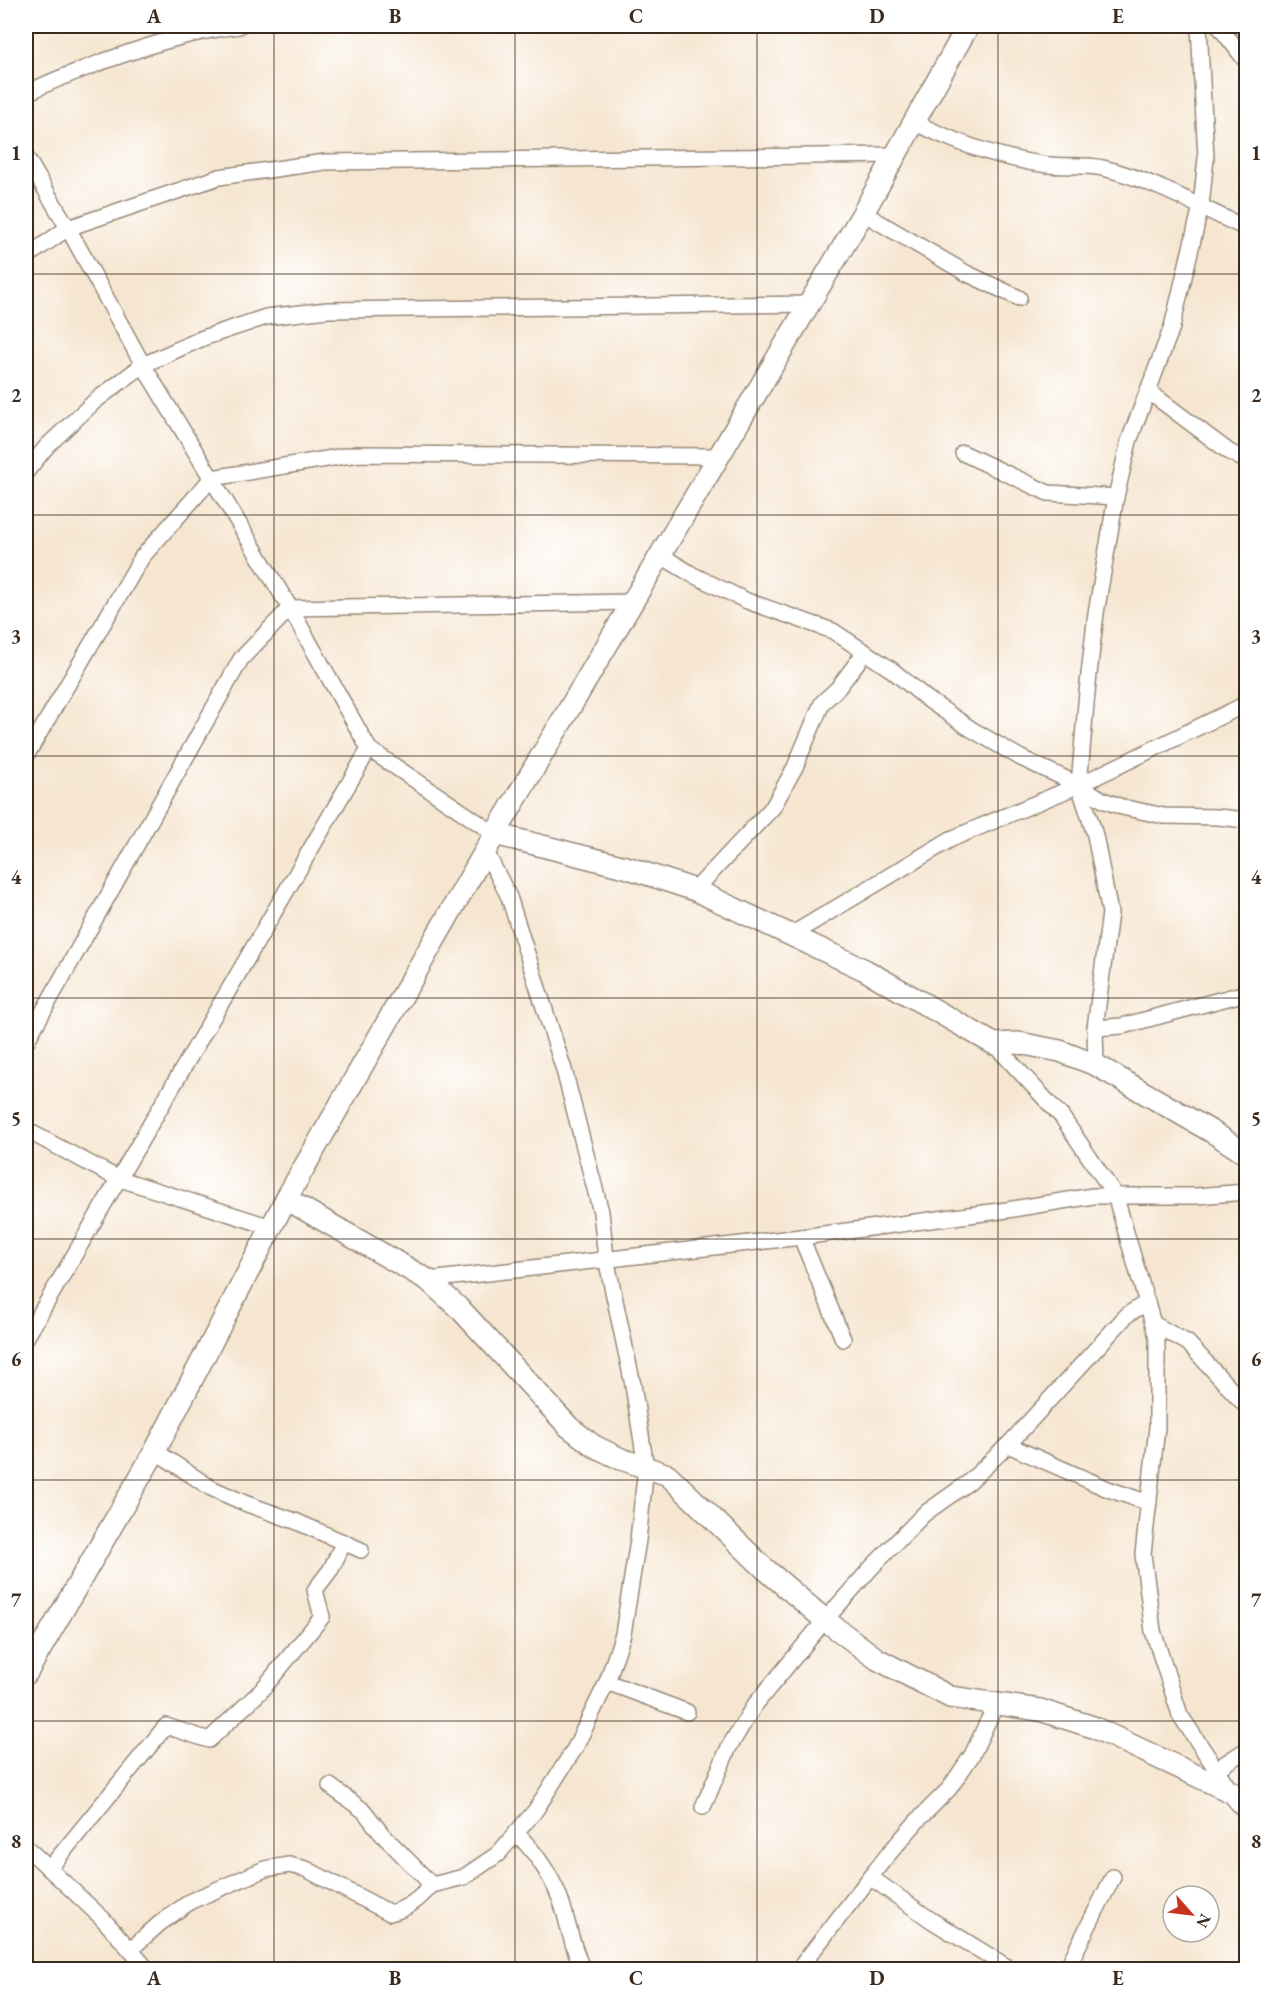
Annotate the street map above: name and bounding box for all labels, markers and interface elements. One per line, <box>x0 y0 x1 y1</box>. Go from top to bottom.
text: A <box>146 3 162 29</box>
text: B <box>389 3 401 29</box>
text: C <box>629 3 643 29</box>
text: D <box>869 3 885 29</box>
text: E <box>1112 3 1124 29</box>
text: 1 <box>11 140 21 166</box>
text: 1 <box>1251 140 1261 166</box>
text: 2 <box>11 382 22 408</box>
text: 2 <box>1251 382 1262 408</box>
text: 3 <box>11 623 21 649</box>
text: 3 <box>1251 623 1261 649</box>
text: 4 <box>11 864 22 890</box>
text: 4 <box>1251 864 1262 890</box>
text: 5 <box>11 1105 21 1131</box>
text: 5 <box>1251 1105 1261 1131</box>
text: 6 <box>11 1346 22 1372</box>
text: 6 <box>1251 1346 1262 1372</box>
text: 7 <box>11 1587 22 1613</box>
text: 7 <box>1251 1587 1262 1613</box>
text: 8 <box>11 1828 21 1854</box>
text: 8 <box>1251 1828 1261 1854</box>
north arrow <box>1161 1884 1221 1944</box>
text: N <box>1191 1910 1216 1931</box>
text: A <box>146 1965 162 1991</box>
text: B <box>389 1965 401 1991</box>
text: C <box>629 1965 643 1991</box>
text: D <box>869 1965 885 1991</box>
text: E <box>1112 1965 1124 1991</box>

